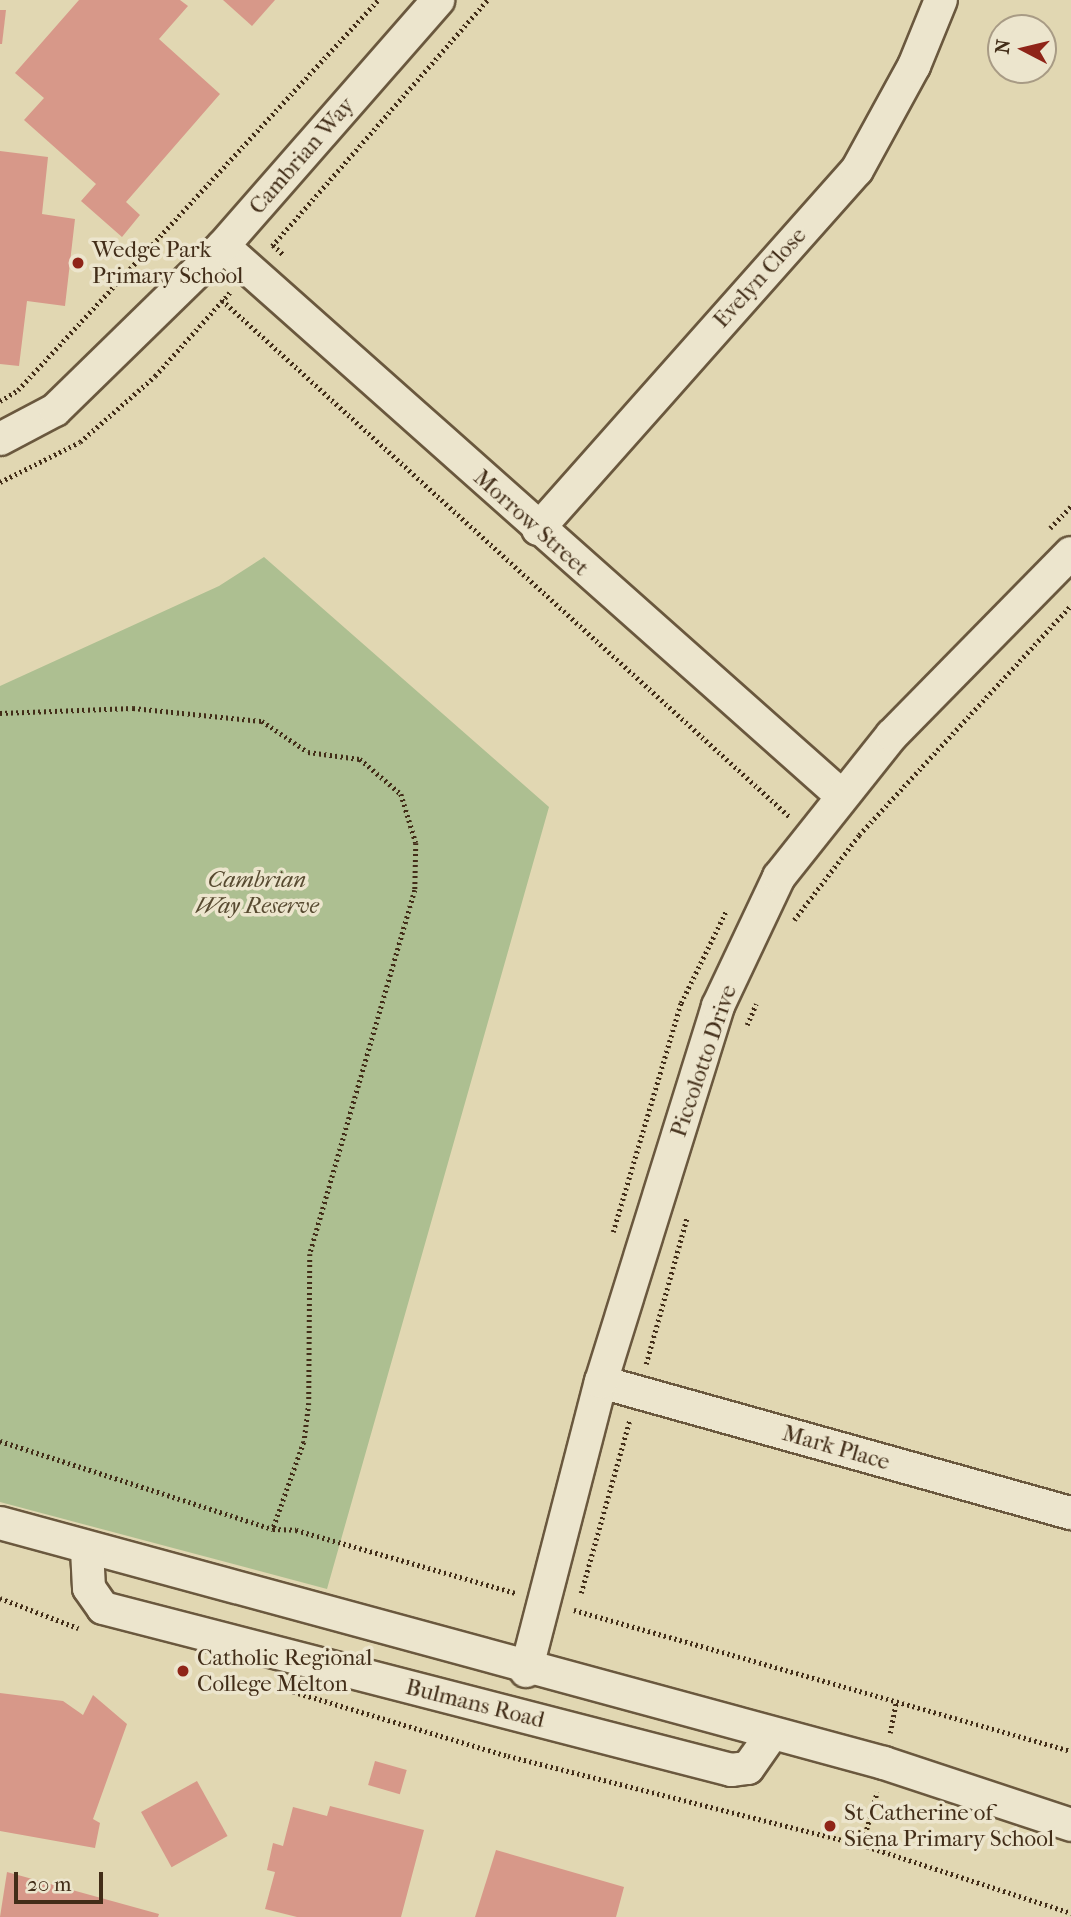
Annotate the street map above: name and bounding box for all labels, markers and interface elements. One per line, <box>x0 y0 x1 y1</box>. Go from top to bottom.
north arrow <box>987 14 1057 84</box>
text: N <box>991 38 1015 55</box>
street label: Cambrian Way <box>244 92 360 220</box>
street label: Evelyn Close <box>708 222 812 334</box>
place label: Wedge Park Primary School <box>92 236 243 290</box>
marker: Wedge Park Primary School <box>70 255 86 271</box>
street label: Morrow Street <box>468 464 594 582</box>
park label: Cambrian Way Reserve <box>195 866 319 920</box>
street label: Piccolotto Drive <box>665 981 743 1141</box>
street label: Mark Place <box>779 1420 893 1476</box>
place label: Catholic Regional College Melton <box>197 1644 372 1698</box>
marker: Catholic Regional College Melton <box>175 1663 191 1679</box>
street label: Bulmans Road <box>403 1673 547 1735</box>
place label: St Catherine of Siena Primary School <box>844 1799 1054 1853</box>
marker: St Catherine of Siena Primary School <box>822 1818 838 1834</box>
scale bar <box>18 1857 107 1901</box>
text: 20 m <box>27 1872 71 1896</box>

